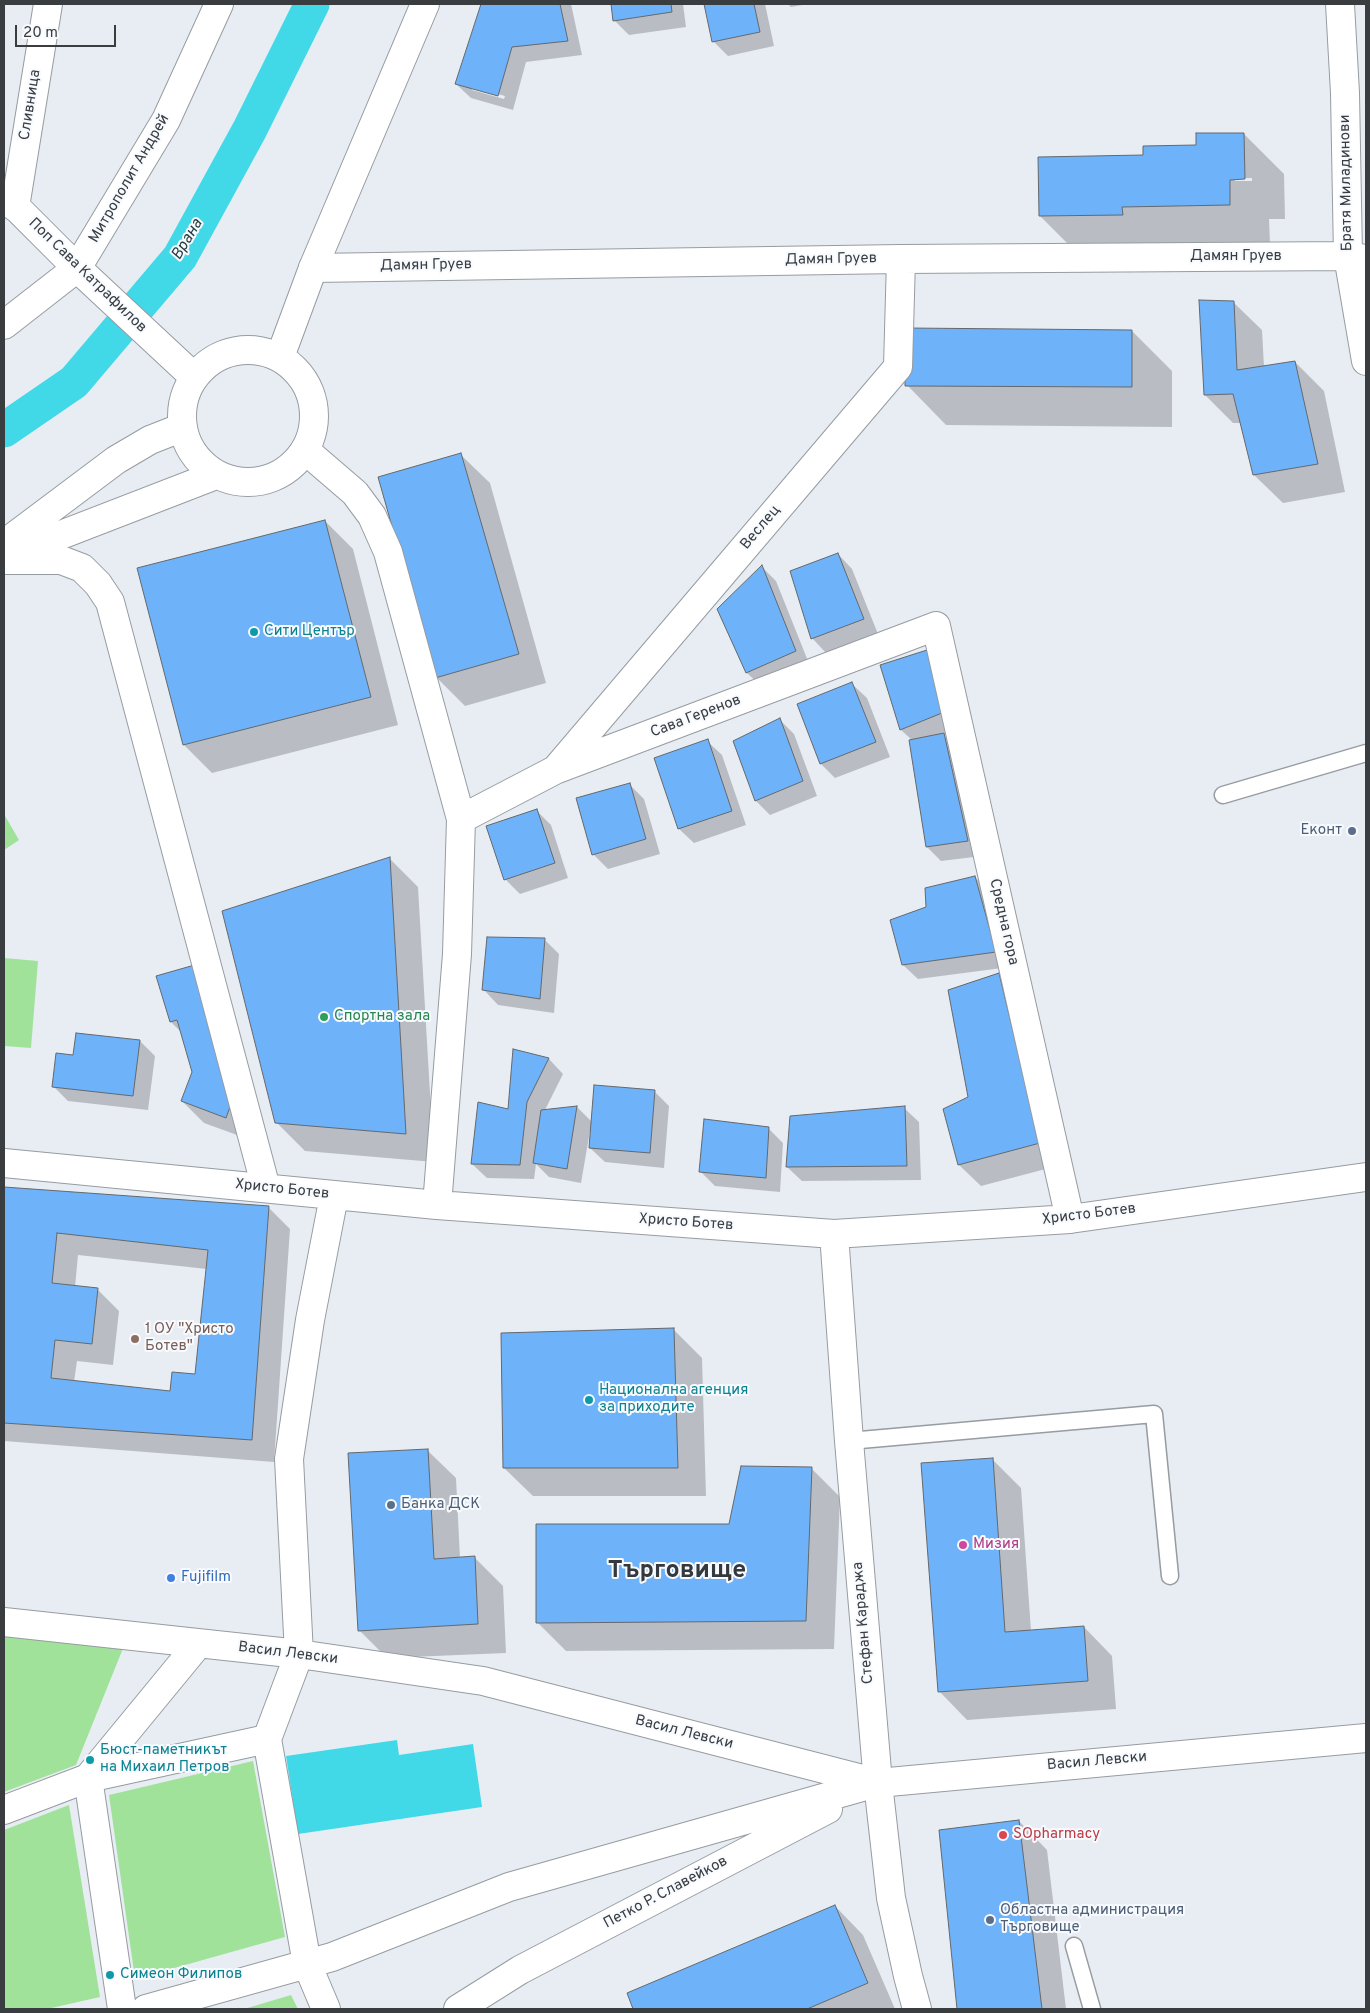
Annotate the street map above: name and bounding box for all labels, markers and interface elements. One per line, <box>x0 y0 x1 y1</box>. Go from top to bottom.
scale bar <box>18 15 119 47</box>
text: 20 m <box>23 24 58 43</box>
street label: Сливница <box>17 68 45 142</box>
street label: Митрополит Андрей <box>86 112 174 246</box>
street label: Братя Миладинови <box>1337 114 1357 252</box>
street label: Поп Сава Катрафилов <box>24 215 150 337</box>
water label: Врана <box>168 216 208 264</box>
street label: Дамян Груев <box>1190 248 1282 266</box>
street label: Дамян Груев <box>785 250 877 270</box>
street label: Дамян Груев <box>380 256 472 276</box>
street label: Веслец <box>737 502 785 554</box>
place label: Сити Център <box>264 623 355 641</box>
marker: Сити Център <box>248 626 260 638</box>
street label: Сава Геренов <box>648 691 744 743</box>
place label: Еконт <box>1300 822 1342 840</box>
marker: Еконт <box>1346 825 1358 837</box>
street label: Средна гора <box>984 877 1022 967</box>
place label: Спортна зала <box>334 1008 430 1026</box>
marker: Спортна зала <box>318 1011 330 1023</box>
street label: Христо Ботев <box>234 1176 330 1204</box>
street label: Христо Ботев <box>1041 1200 1137 1230</box>
street label: Христо Ботев <box>638 1211 734 1235</box>
place label: 1 ОУ "Христо Ботев" <box>145 1321 234 1356</box>
marker: 1 ОУ "Христо Ботев" <box>129 1333 141 1345</box>
place label: Национална агенция за приходите <box>599 1382 749 1417</box>
marker: Национална агенция за приходите <box>583 1394 595 1406</box>
place label: Банка ДСК <box>401 1496 480 1514</box>
marker: Банка ДСК <box>385 1499 397 1511</box>
place label: Мизия <box>973 1536 1019 1554</box>
marker: Мизия <box>957 1539 969 1551</box>
district label: Търговище <box>608 1557 746 1587</box>
street label: Стефан Караджа <box>850 1561 878 1685</box>
place label: Fujifilm <box>181 1569 231 1587</box>
marker: Fujifilm <box>165 1572 177 1584</box>
street label: Васил Левски <box>237 1639 339 1669</box>
street label: Васил Левски <box>633 1712 735 1754</box>
place label: Бюст-паметникът на Михаил Петров <box>100 1742 230 1777</box>
street label: Васил Левски <box>1046 1749 1148 1775</box>
marker: Бюст-паметникът на Михаил Петров <box>84 1754 96 1766</box>
place label: SOpharmacy <box>1013 1826 1100 1844</box>
marker: SOpharmacy <box>997 1829 1009 1841</box>
street label: Петко Р. Славейков <box>601 1853 731 1933</box>
place label: Областна администрация Търговище <box>1000 1902 1184 1937</box>
marker: Областна администрация Търговище <box>984 1914 996 1926</box>
place label: Симеон Филипов <box>120 1966 242 1984</box>
marker: Симеон Филипов <box>104 1969 116 1981</box>

